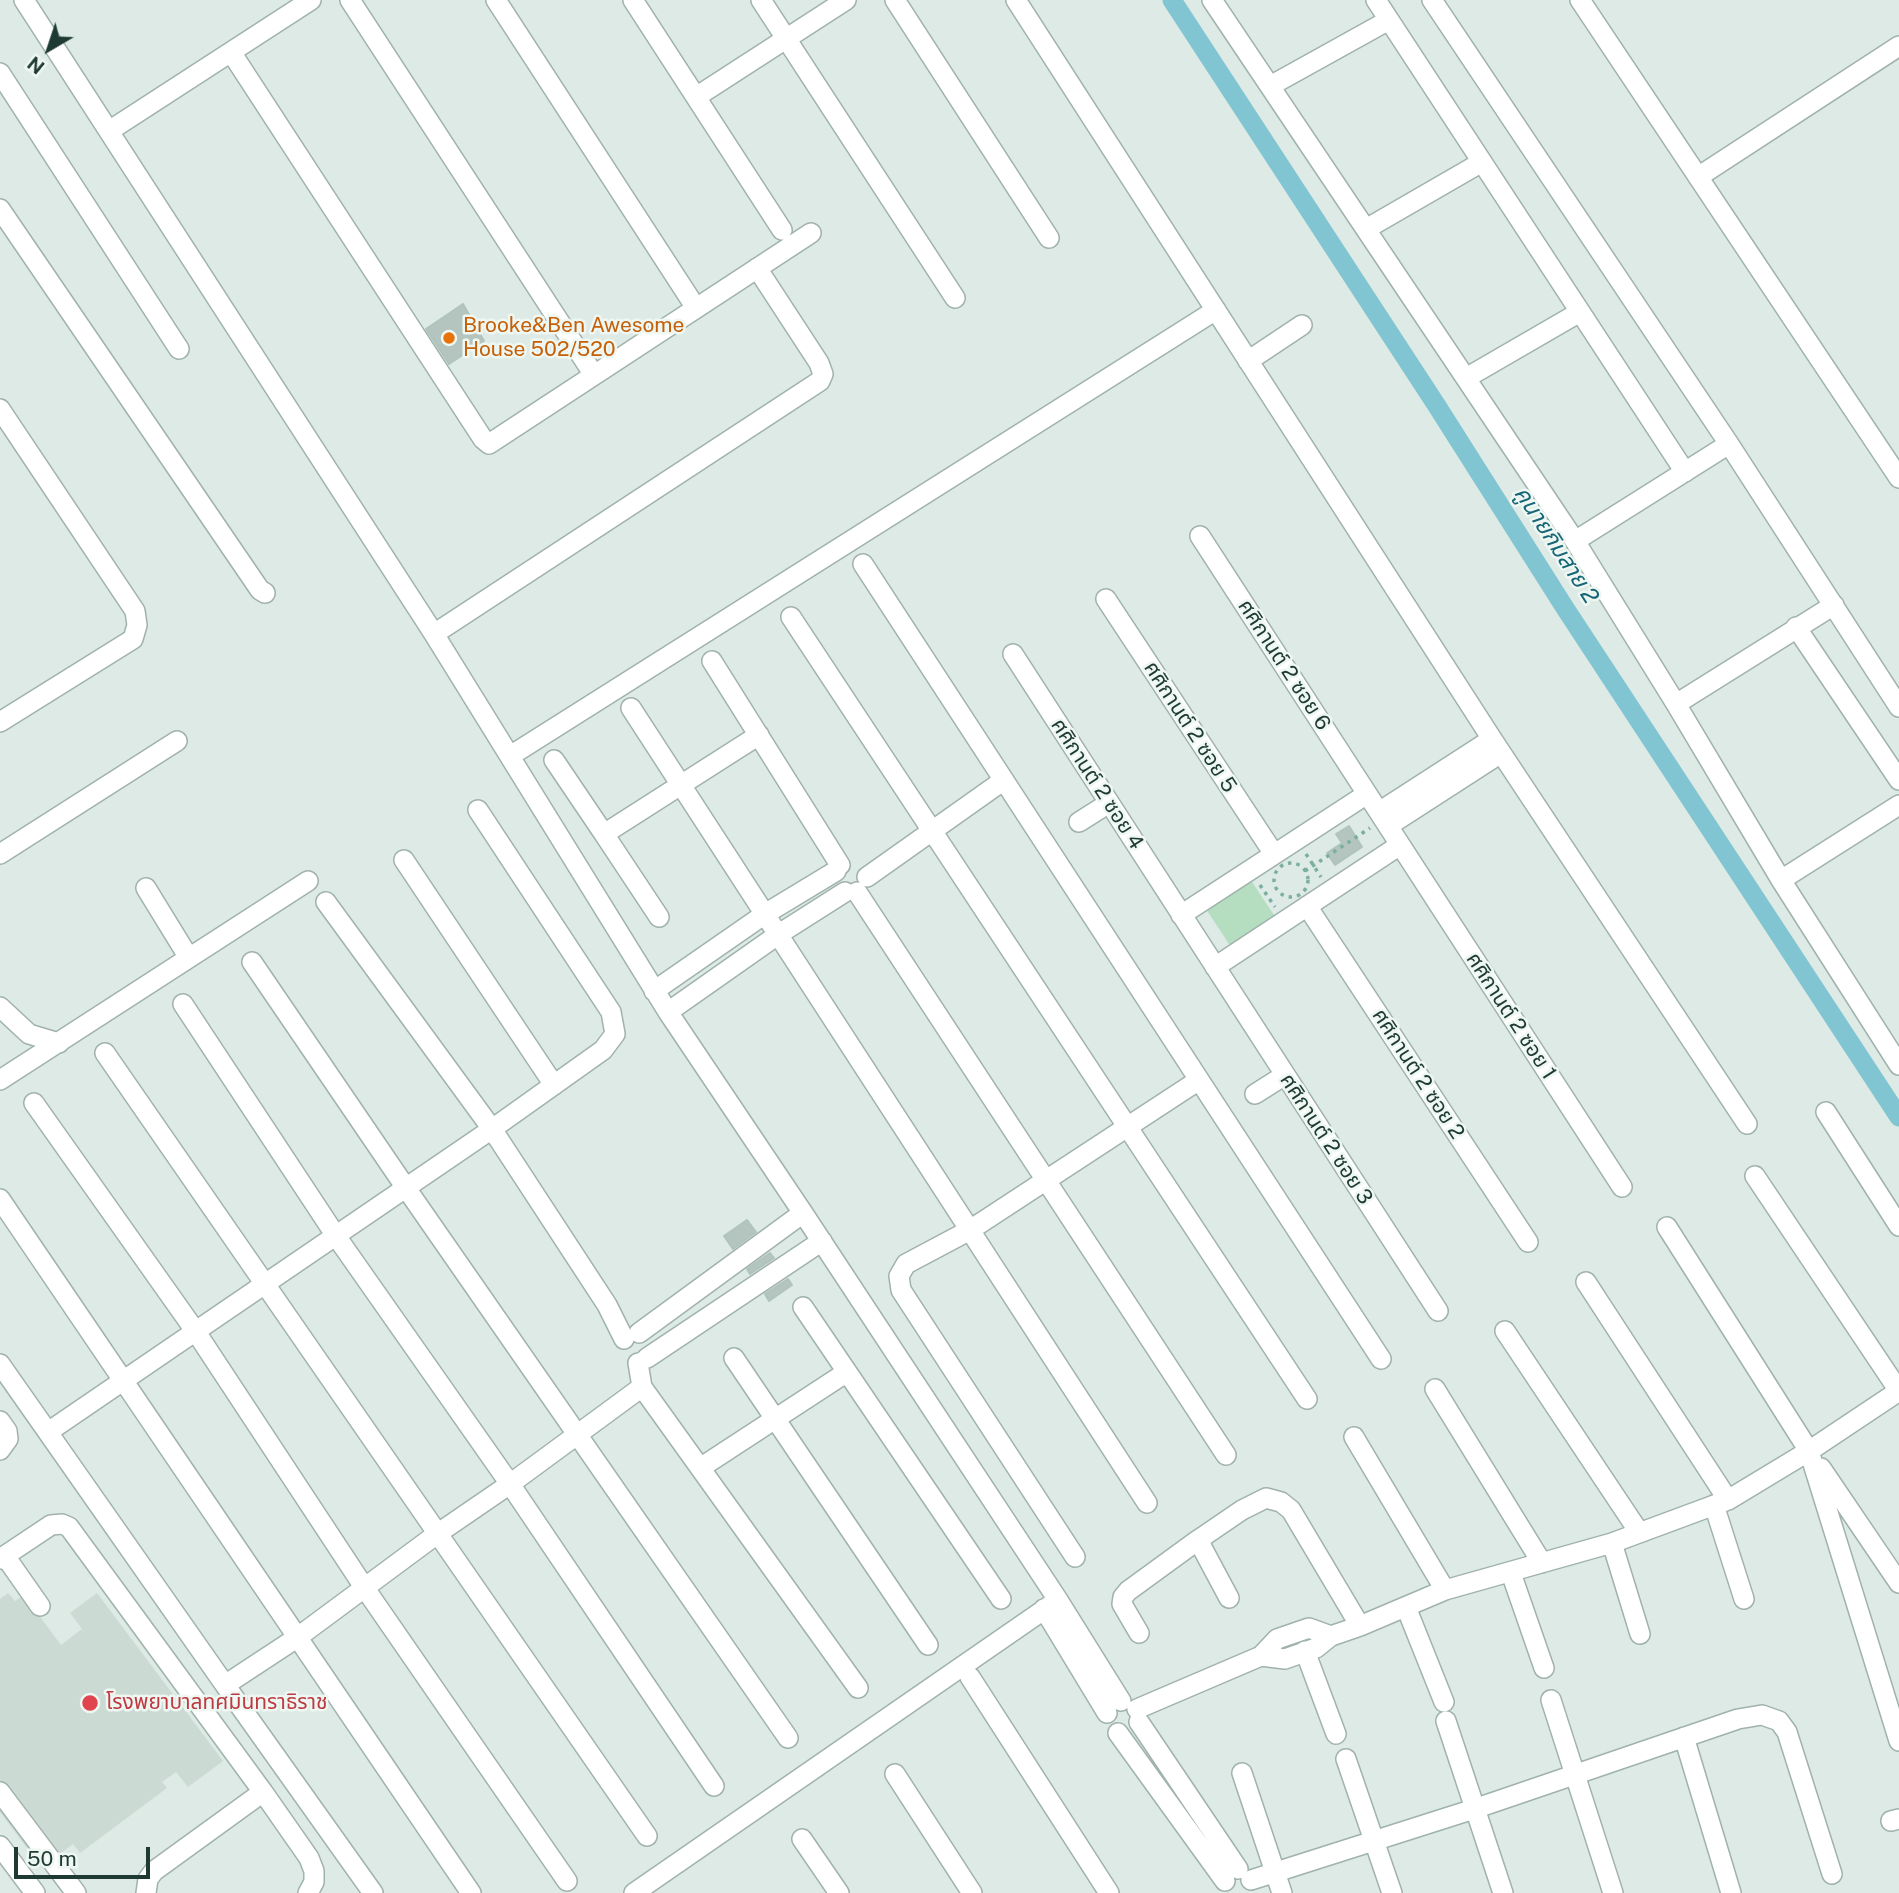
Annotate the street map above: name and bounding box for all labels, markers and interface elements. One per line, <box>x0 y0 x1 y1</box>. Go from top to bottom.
north arrow <box>14 14 84 84</box>
text: N <box>23 52 48 79</box>
place label: Brooke&Ben Awesome House 502/520 <box>463 313 684 363</box>
marker: Brooke&Ben Awesome House 502/520 <box>441 330 457 346</box>
water label: คูนายกิมสาย 2 <box>1508 481 1604 609</box>
street label: ศศิกานต์ 2 ซอย 6 <box>1232 595 1336 735</box>
street label: ศศิกานต์ 2 ซอย 5 <box>1138 657 1242 797</box>
street label: ศศิกานต์ 2 ซอย 4 <box>1045 714 1149 854</box>
street label: ศศิกานต์ 2 ซอย 1 <box>1461 948 1561 1084</box>
street label: ศศิกานต์ 2 ซอย 2 <box>1367 1004 1469 1144</box>
street label: ศศิกานต์ 2 ซอย 3 <box>1274 1069 1378 1209</box>
place label: โรงพยาบาลทศมินทราธิราช <box>106 1690 328 1716</box>
marker: โรงพยาบาลทศมินทราธิราช <box>80 1693 100 1713</box>
scale bar <box>18 1834 154 1878</box>
text: 50 m <box>27 1846 77 1871</box>

